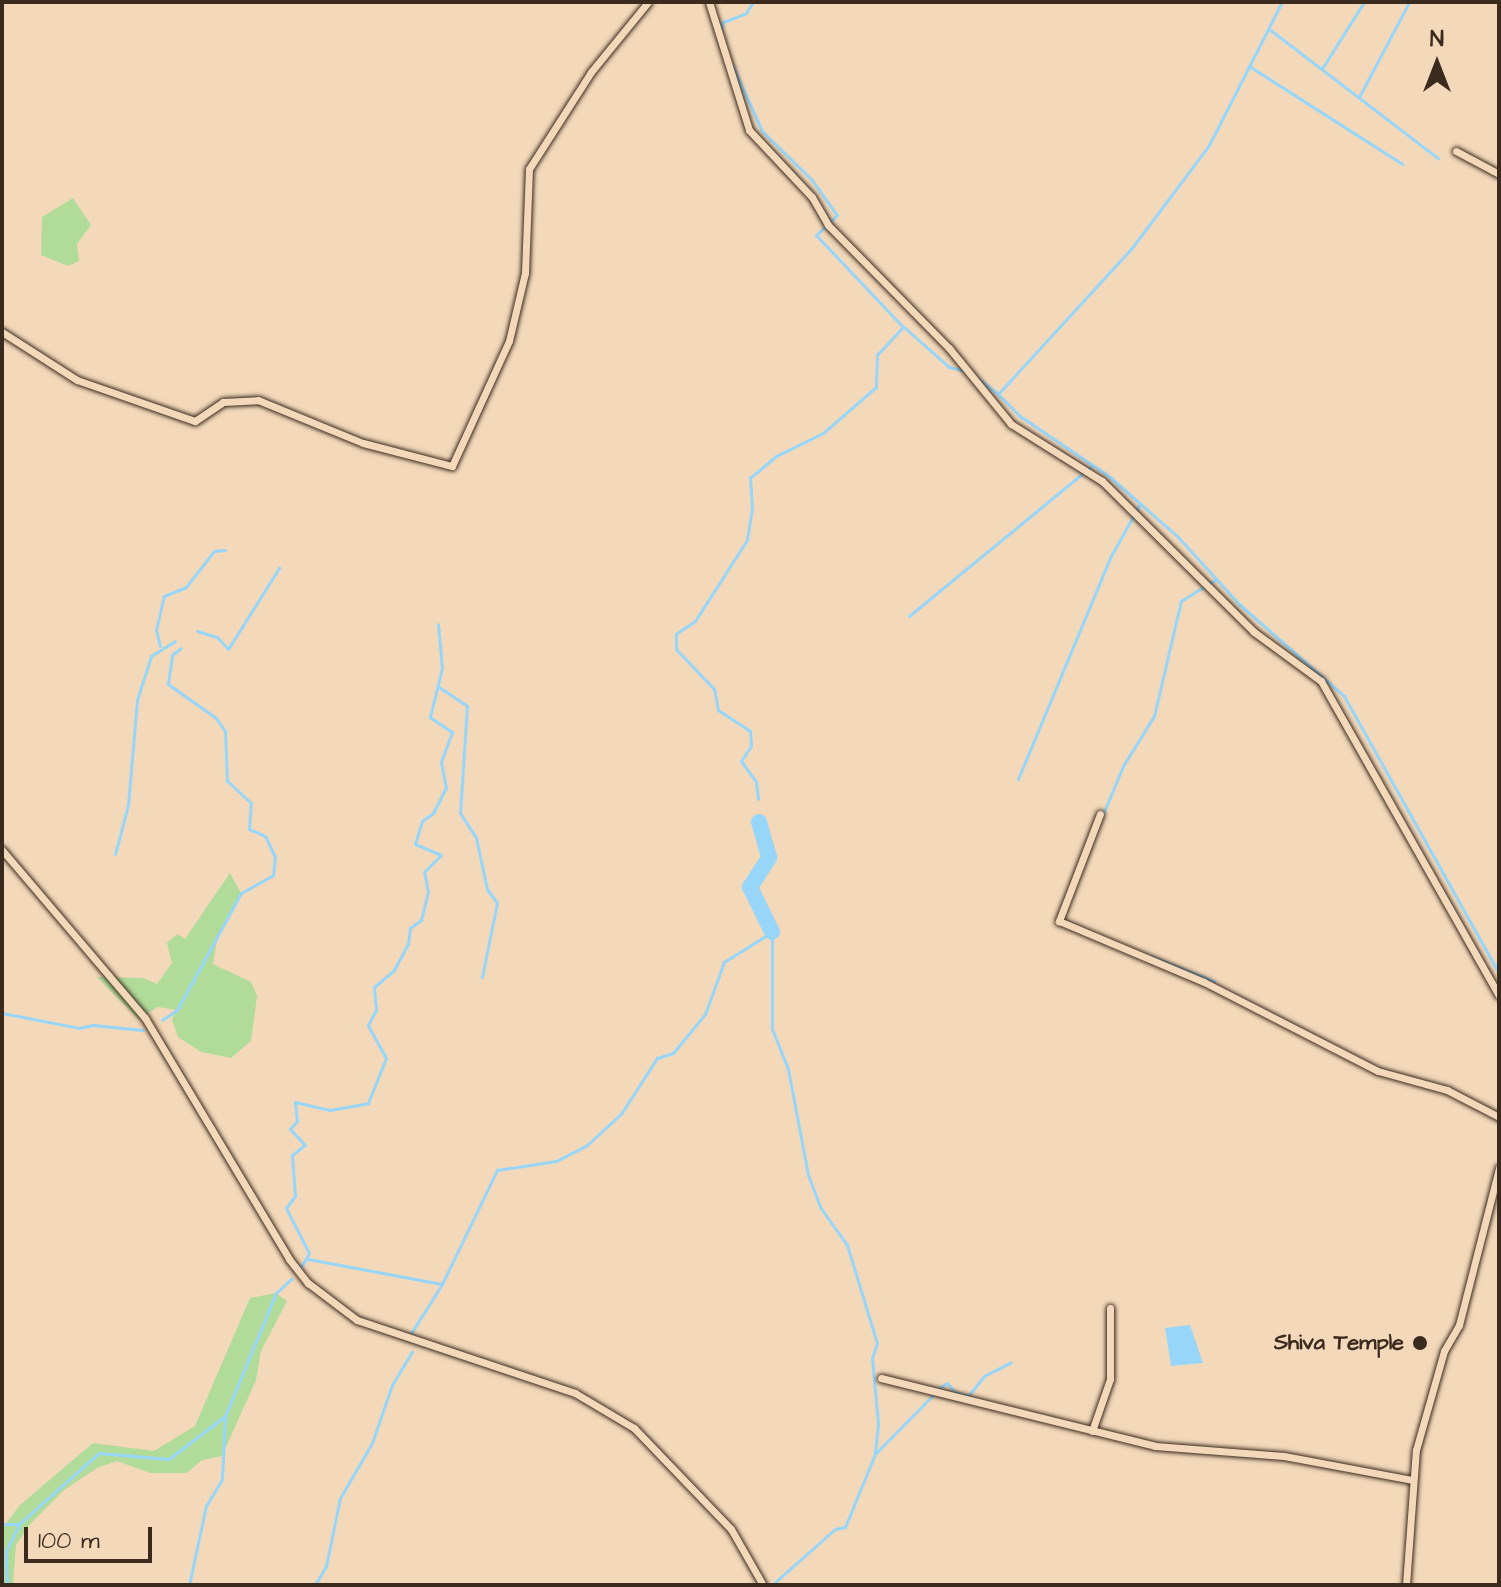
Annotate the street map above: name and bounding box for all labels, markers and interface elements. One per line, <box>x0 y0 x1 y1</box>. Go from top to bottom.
north arrow <box>1397 24 1477 104</box>
text: N <box>1430 24 1444 55</box>
place label: Shiva Temple <box>1274 1330 1404 1356</box>
marker: Shiva Temple <box>1411 1334 1429 1352</box>
scale bar <box>28 1511 156 1561</box>
text: 100 m <box>38 1524 100 1558</box>

